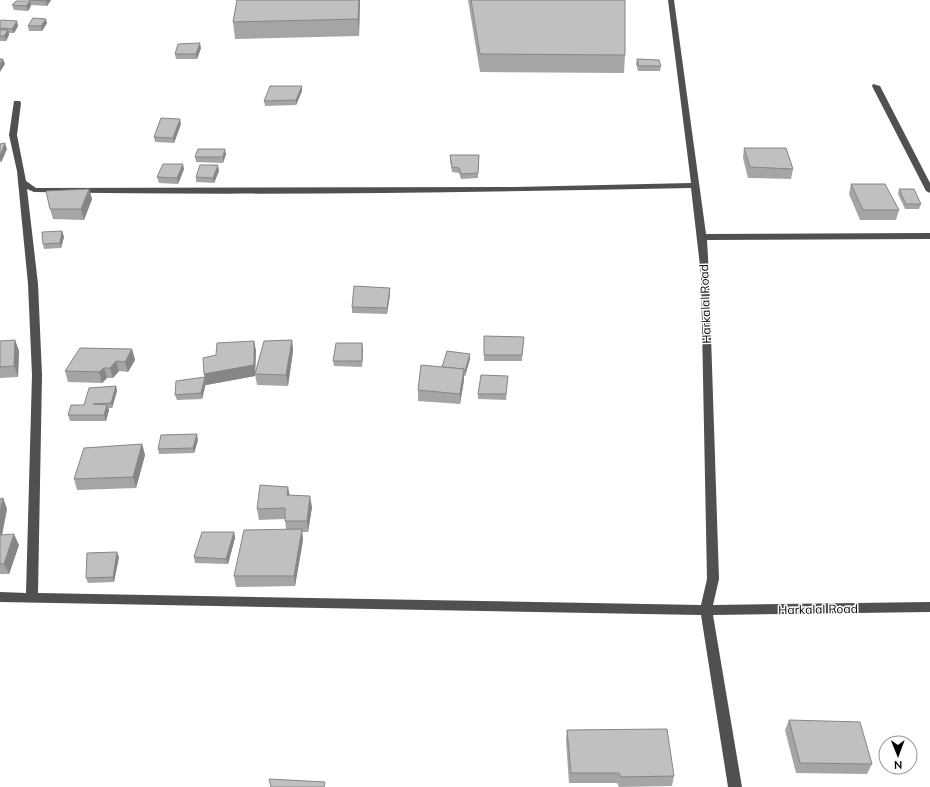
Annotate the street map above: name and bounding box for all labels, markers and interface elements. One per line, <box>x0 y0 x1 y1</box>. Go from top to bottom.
street label: Harkalal Road <box>696 264 714 344</box>
street label: Harkalal Road <box>778 601 858 617</box>
north arrow <box>878 735 918 775</box>
text: N <box>894 758 902 772</box>

